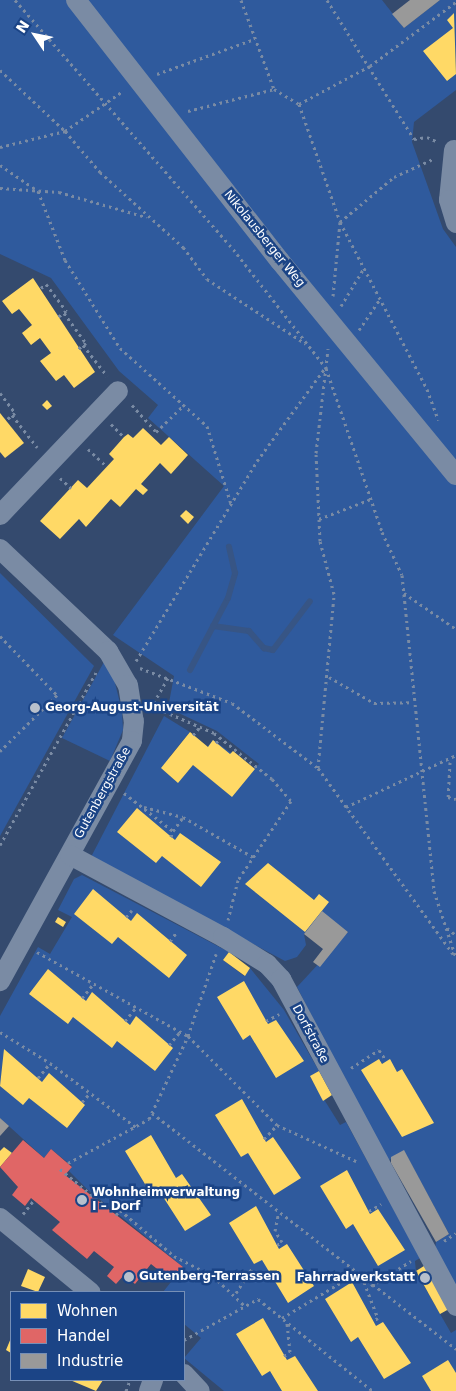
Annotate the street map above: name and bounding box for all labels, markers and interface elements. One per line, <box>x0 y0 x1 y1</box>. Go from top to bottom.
north arrow <box>10 10 60 60</box>
text: N <box>13 17 32 36</box>
street label: Nikolausberger Weg <box>221 188 307 290</box>
place label: Georg-August-Universität <box>45 701 219 715</box>
marker: Georg-August-Universität <box>29 702 41 714</box>
street label: Gutenbergstraße <box>72 745 134 841</box>
street label: Dorfstraße <box>289 1002 331 1066</box>
place label: Wohnheimverwaltung Ⅰ – Dorf <box>92 1186 240 1214</box>
marker: Wohnheimverwaltung Ⅰ – Dorf <box>76 1194 88 1206</box>
place label: Gutenberg-Terrassen <box>139 1270 280 1284</box>
marker: Gutenberg-Terrassen <box>123 1271 135 1283</box>
place label: Fahrradwerkstatt <box>297 1271 415 1285</box>
marker: Fahrradwerkstatt <box>419 1272 431 1284</box>
legend <box>10 1291 185 1381</box>
text: Wohnen <box>57 1302 118 1320</box>
text: Handel <box>57 1327 110 1345</box>
text: Industrie <box>57 1352 123 1370</box>

